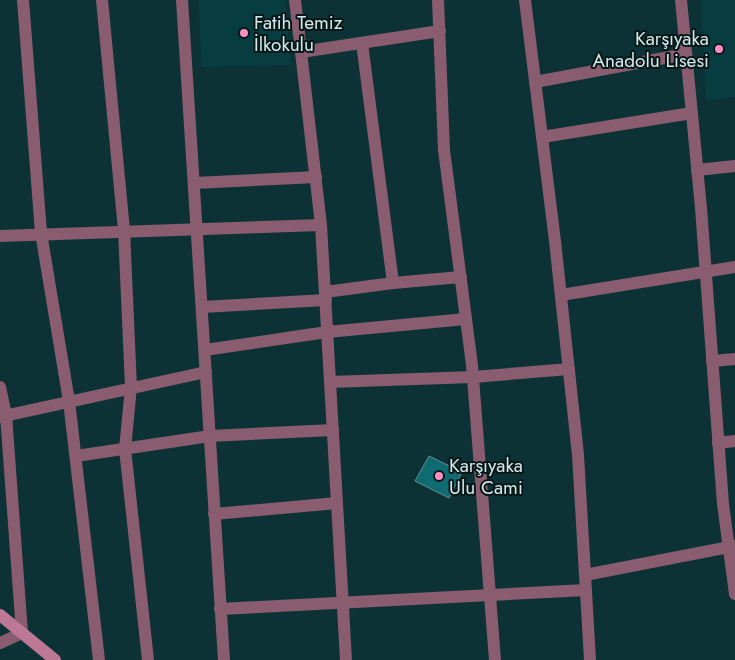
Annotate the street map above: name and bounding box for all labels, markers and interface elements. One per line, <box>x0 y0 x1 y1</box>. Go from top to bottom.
place label: Fatih Temiz İlkokulu <box>254 9 343 58</box>
place label: Karşıyaka Anadolu Lisesi <box>593 25 709 74</box>
marker: Fatih Temiz İlkokulu <box>238 27 250 39</box>
marker: Karşıyaka Anadolu Lisesi <box>713 43 725 55</box>
place label: Karşıyaka Ulu Cami <box>449 452 523 501</box>
marker: Karşıyaka Ulu Cami <box>433 470 445 482</box>

